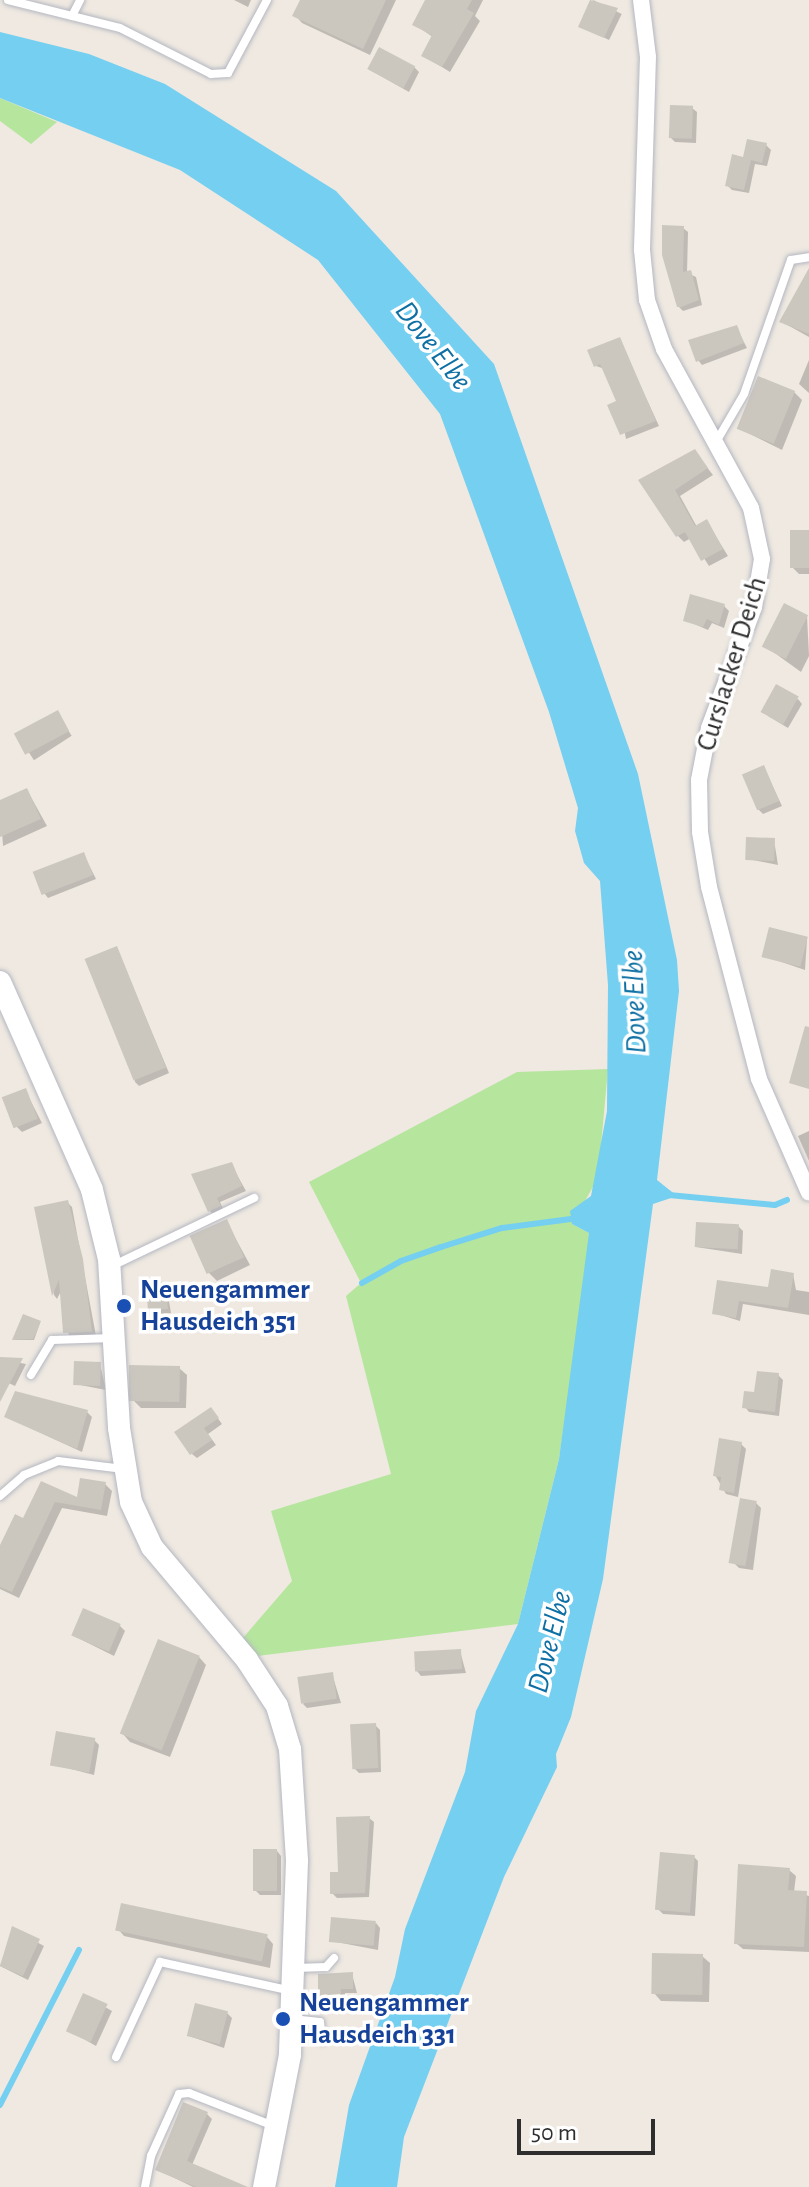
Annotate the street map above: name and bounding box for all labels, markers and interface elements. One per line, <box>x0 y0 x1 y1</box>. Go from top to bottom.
water label: Dove Elbe <box>387 294 479 398</box>
street label: Curslacker Deich <box>690 573 774 755</box>
water label: Dove Elbe <box>615 950 655 1054</box>
place label: Neuengammer Hausdeich 351 <box>140 1273 310 1339</box>
marker: Neuengammer Hausdeich 351 <box>115 1297 133 1315</box>
water label: Dove Elbe <box>520 1587 580 1697</box>
place label: Neuengammer Hausdeich 331 <box>299 1986 469 2052</box>
marker: Neuengammer Hausdeich 331 <box>274 2010 292 2028</box>
scale bar <box>521 2103 659 2153</box>
text: 50 m <box>531 2121 577 2145</box>

